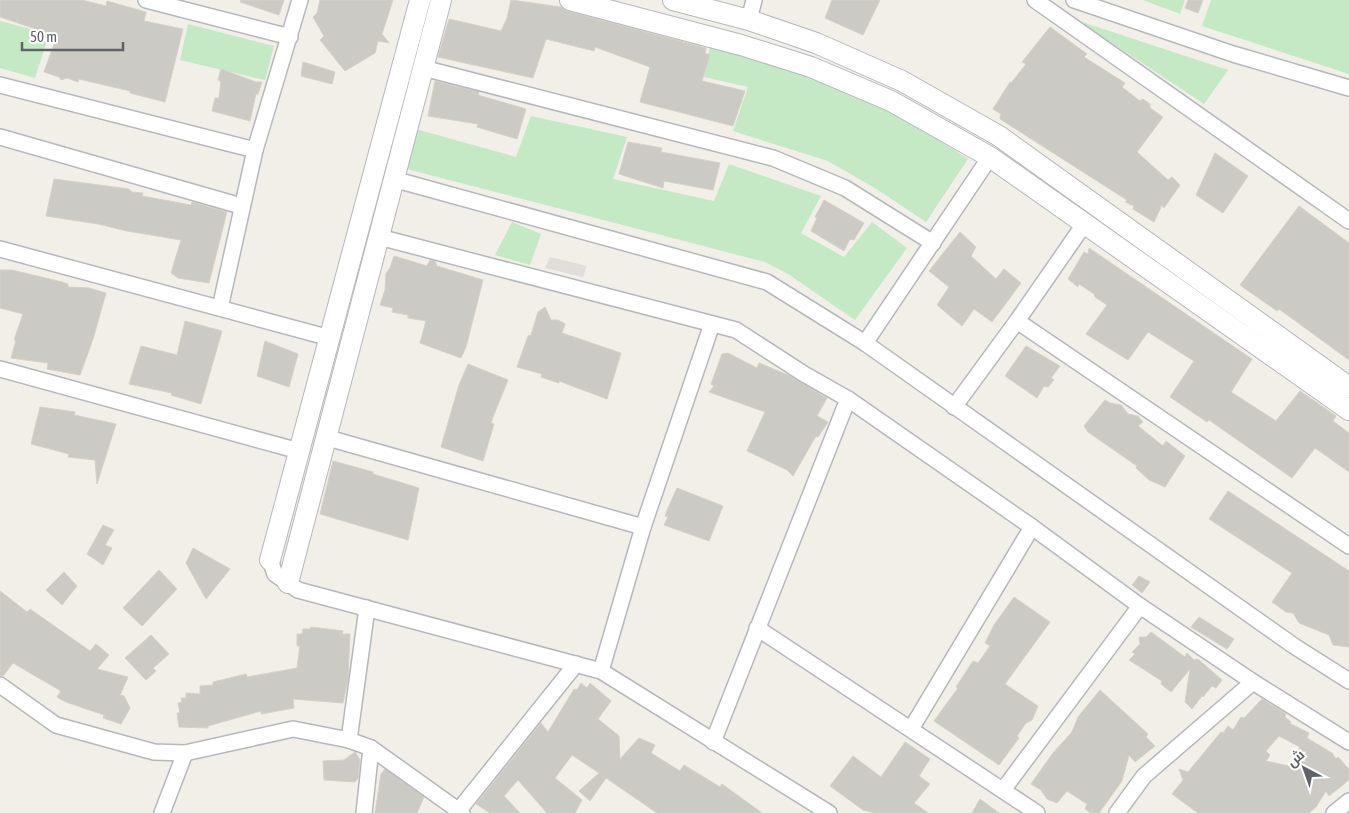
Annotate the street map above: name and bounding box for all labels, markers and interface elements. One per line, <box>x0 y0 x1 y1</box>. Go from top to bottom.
scale bar <box>22 20 124 52</box>
text: 50 m <box>30 28 57 45</box>
north arrow <box>1279 743 1329 793</box>
text: ش <box>1283 746 1308 771</box>

